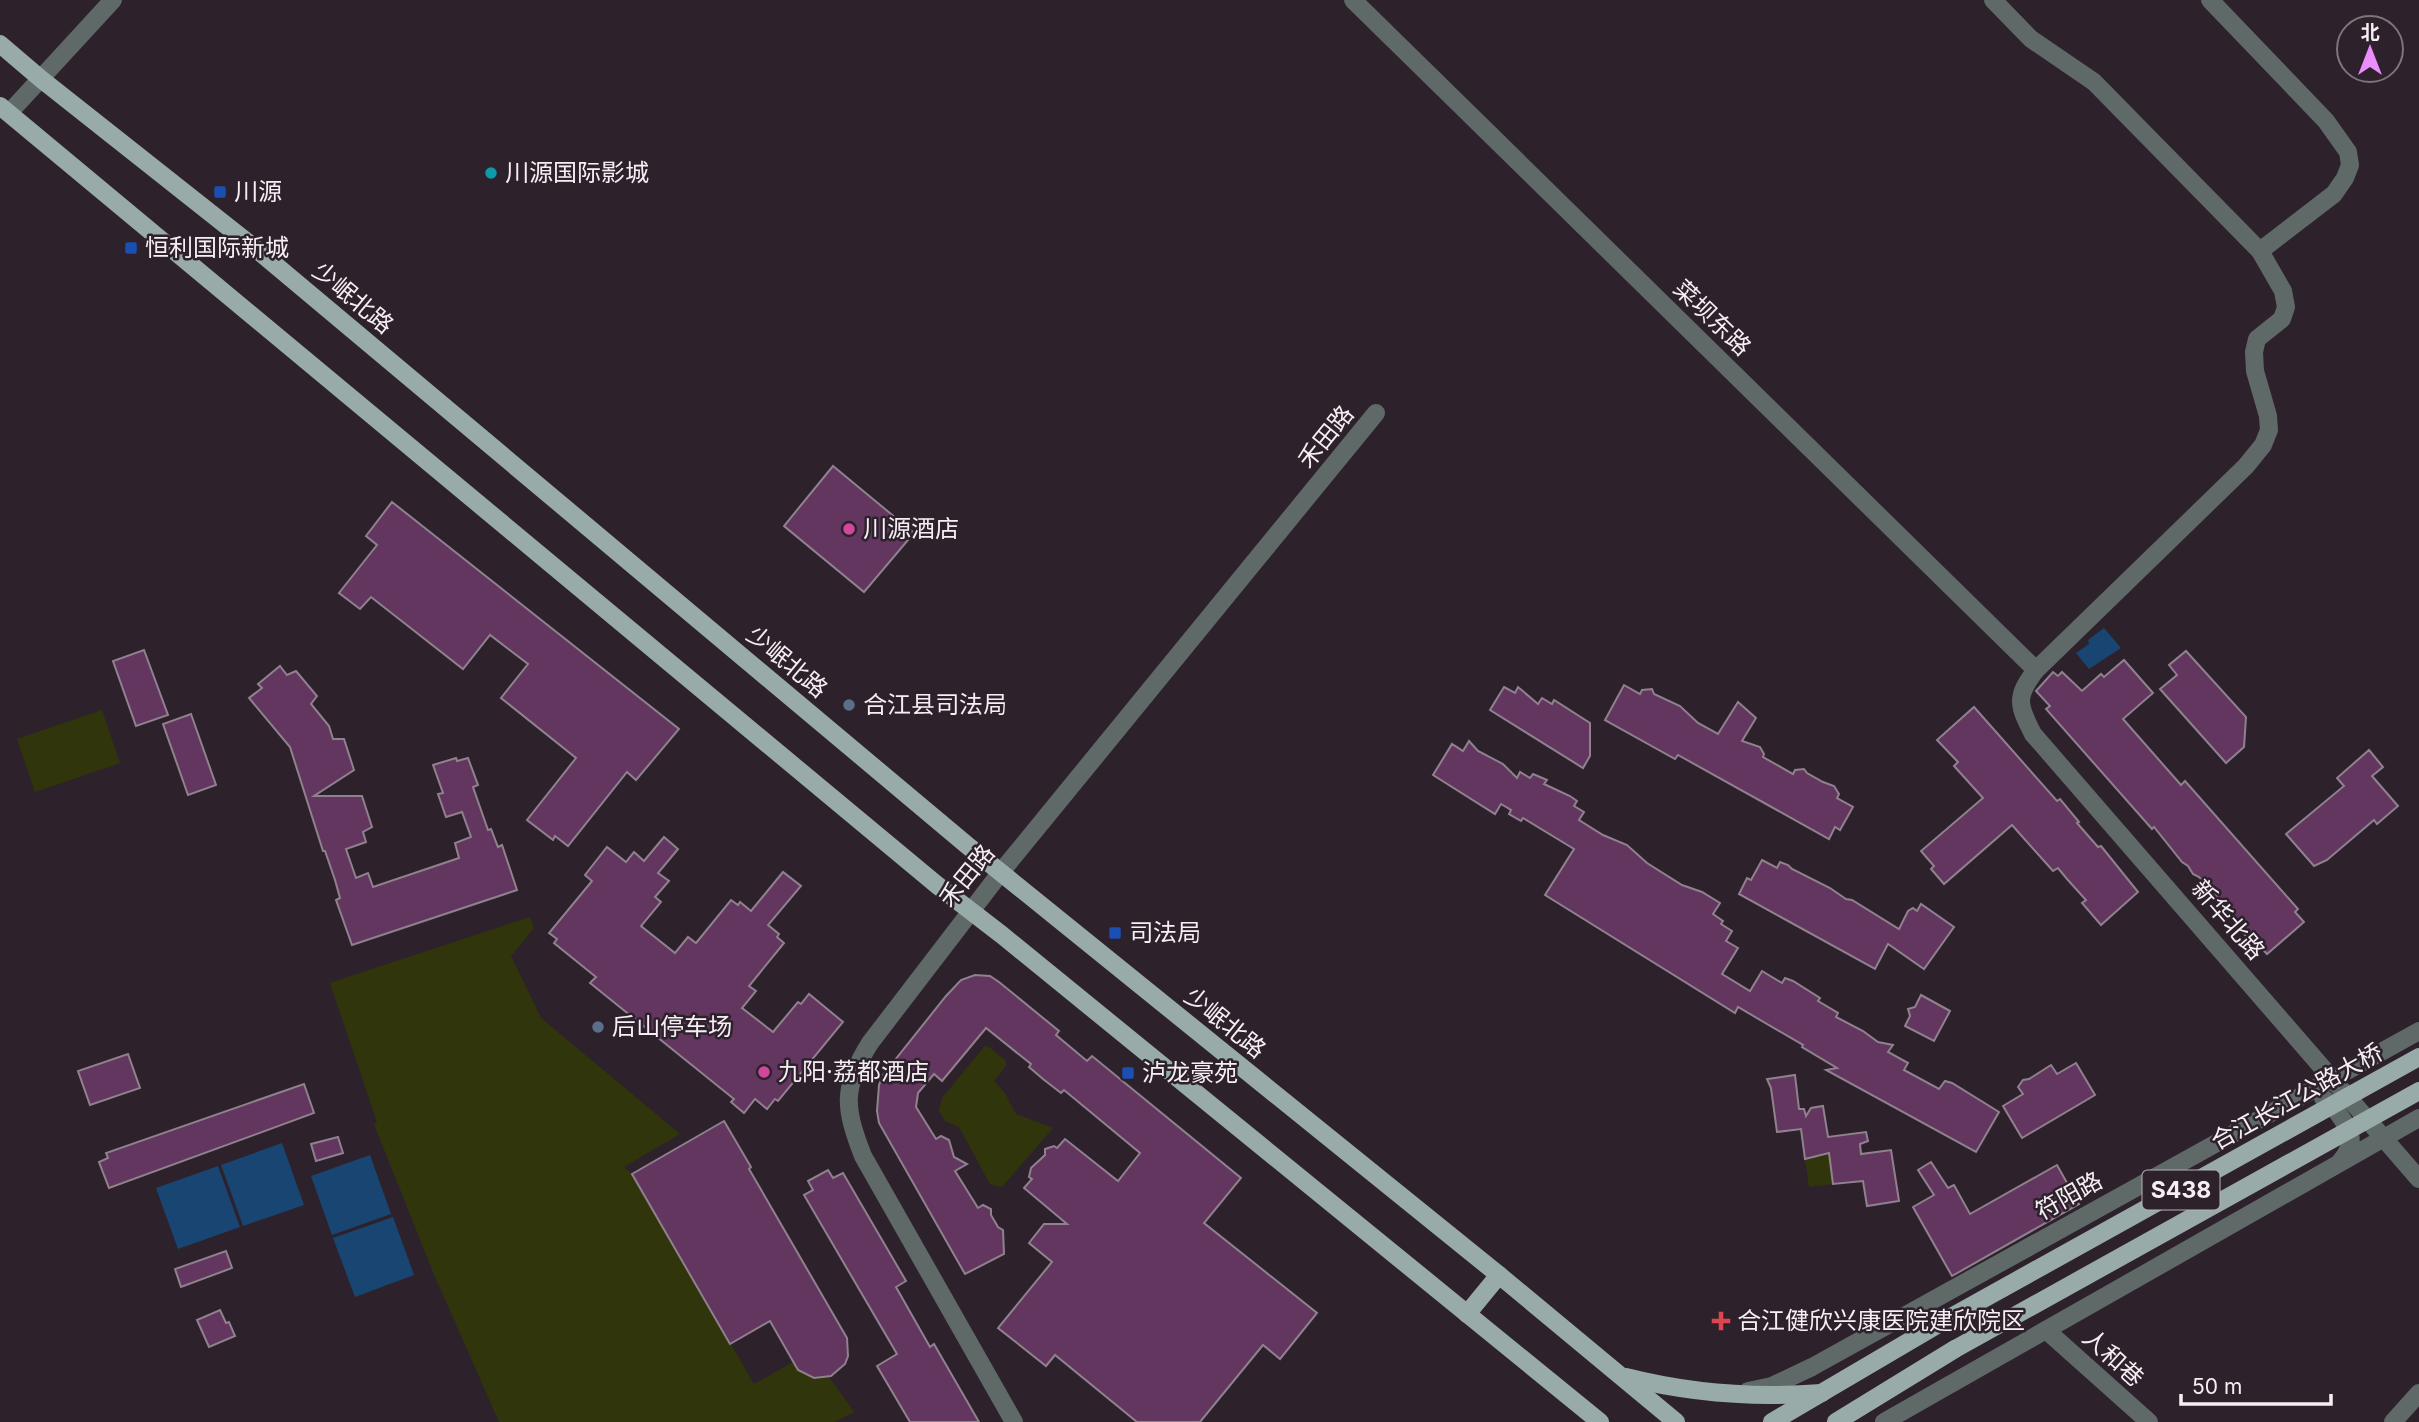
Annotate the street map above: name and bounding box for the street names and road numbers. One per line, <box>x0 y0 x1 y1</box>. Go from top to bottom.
street label: 少岷北路 <box>307 256 399 340</box>
street label: 菜坝东路 <box>1668 274 1757 361</box>
street label: 禾田路 <box>1292 400 1360 474</box>
street label: 少岷北路 <box>741 620 833 704</box>
street label: 禾田路 <box>933 839 1001 913</box>
street label: 新华北路 <box>2186 874 2271 965</box>
street label: 少岷北路 <box>1179 981 1272 1064</box>
street label: 合江长江公路大桥 <box>2206 1037 2388 1156</box>
street label: 符阳路 <box>2030 1165 2107 1226</box>
road number: S438 <box>2142 1170 2220 1210</box>
street label: 人和巷 <box>2077 1323 2150 1392</box>

